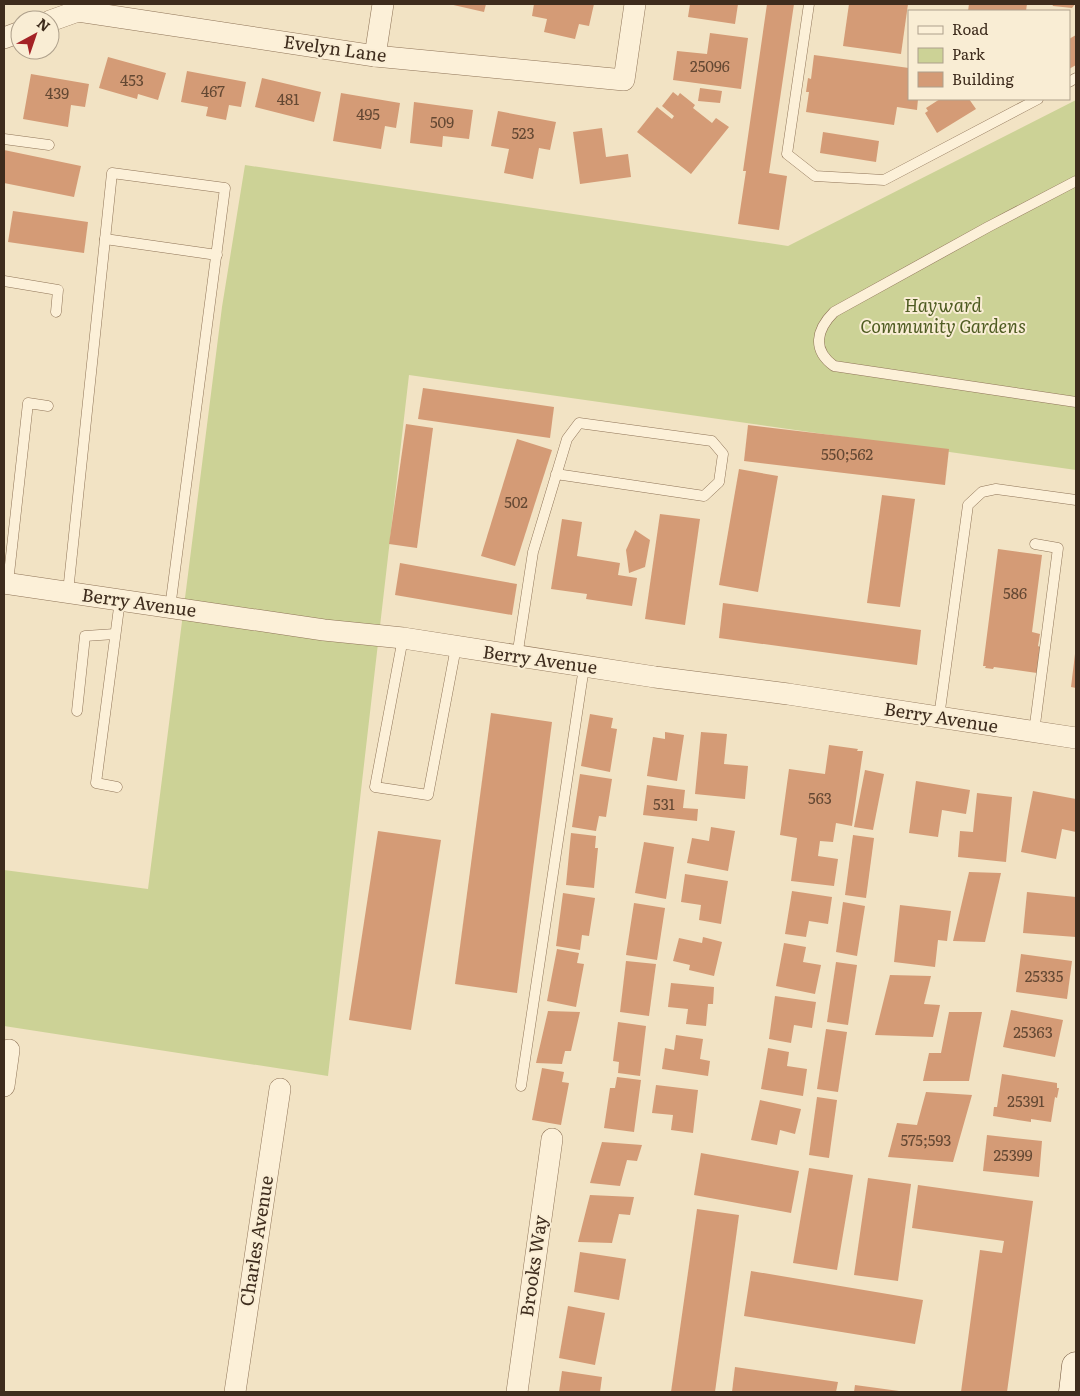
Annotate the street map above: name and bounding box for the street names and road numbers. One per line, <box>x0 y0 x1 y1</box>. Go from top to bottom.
street label: Evelyn Lane <box>282 27 388 68</box>
street label: Berry Avenue <box>80 580 198 623</box>
street label: Berry Avenue <box>481 637 599 680</box>
street label: Berry Avenue <box>882 694 1000 739</box>
street label: Charles Avenue <box>232 1174 279 1308</box>
street label: Brooks Way <box>512 1213 553 1318</box>

